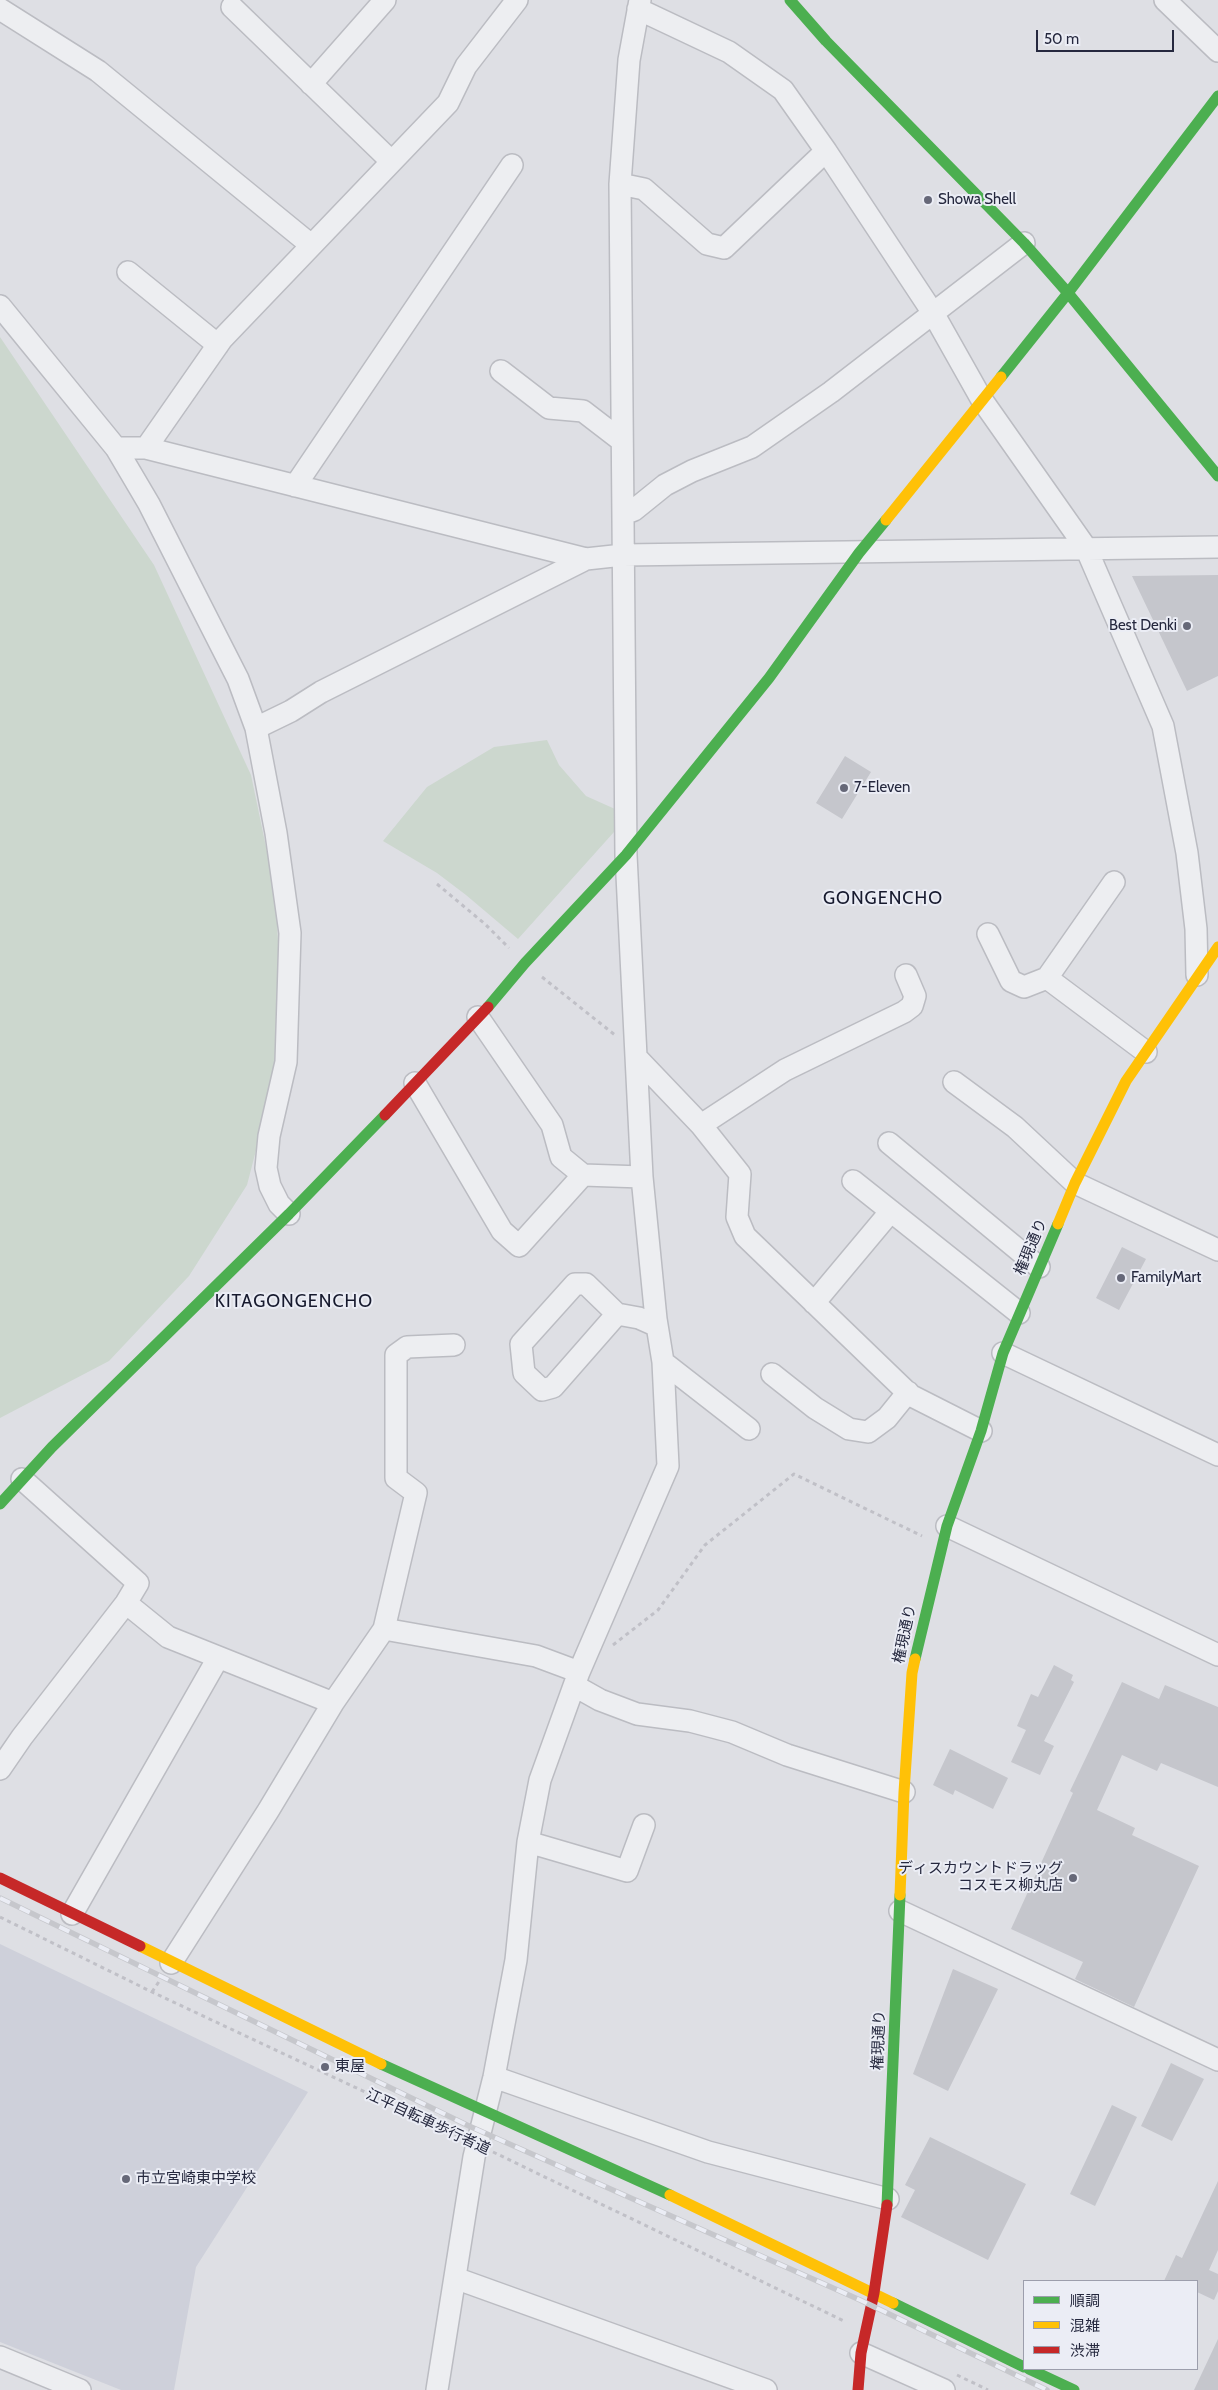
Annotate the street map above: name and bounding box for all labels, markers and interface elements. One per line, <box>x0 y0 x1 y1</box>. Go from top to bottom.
scale bar <box>1038 20 1176 52</box>
text: 50 m <box>1044 30 1079 48</box>
place label: Showa Shell <box>938 191 1016 209</box>
marker: Showa Shell <box>922 194 934 206</box>
place label: Best Denki <box>1109 617 1177 635</box>
marker: Best Denki <box>1181 620 1193 632</box>
place label: 7-Eleven <box>854 779 910 797</box>
marker: 7-Eleven <box>838 782 850 794</box>
district label: GONGENCHO <box>822 888 944 910</box>
street label: 権現通り <box>1011 1216 1051 1278</box>
place label: FamilyMart <box>1131 1269 1201 1287</box>
marker: FamilyMart <box>1115 1272 1127 1284</box>
district label: KITAGONGENCHO <box>213 1291 375 1313</box>
street label: 権現通り <box>890 1603 920 1665</box>
place label: ディスカウントドラッグ コスモス柳丸店 <box>898 1860 1063 1895</box>
marker: ディスカウントドラッグ コスモス柳丸店 <box>1067 1872 1079 1884</box>
street label: 権現通り <box>869 2010 889 2070</box>
place label: 東屋 <box>335 2058 365 2076</box>
marker: 東屋 <box>319 2061 331 2073</box>
street label: 江平自転車歩行者道 <box>363 2085 493 2159</box>
place label: 市立宮崎東中学校 <box>136 2170 256 2188</box>
marker: 市立宮崎東中学校 <box>120 2173 132 2185</box>
legend <box>1023 2280 1198 2370</box>
text: 順調 <box>1070 2292 1100 2310</box>
text: 混雑 <box>1070 2317 1100 2335</box>
text: 渋滞 <box>1070 2342 1100 2360</box>

